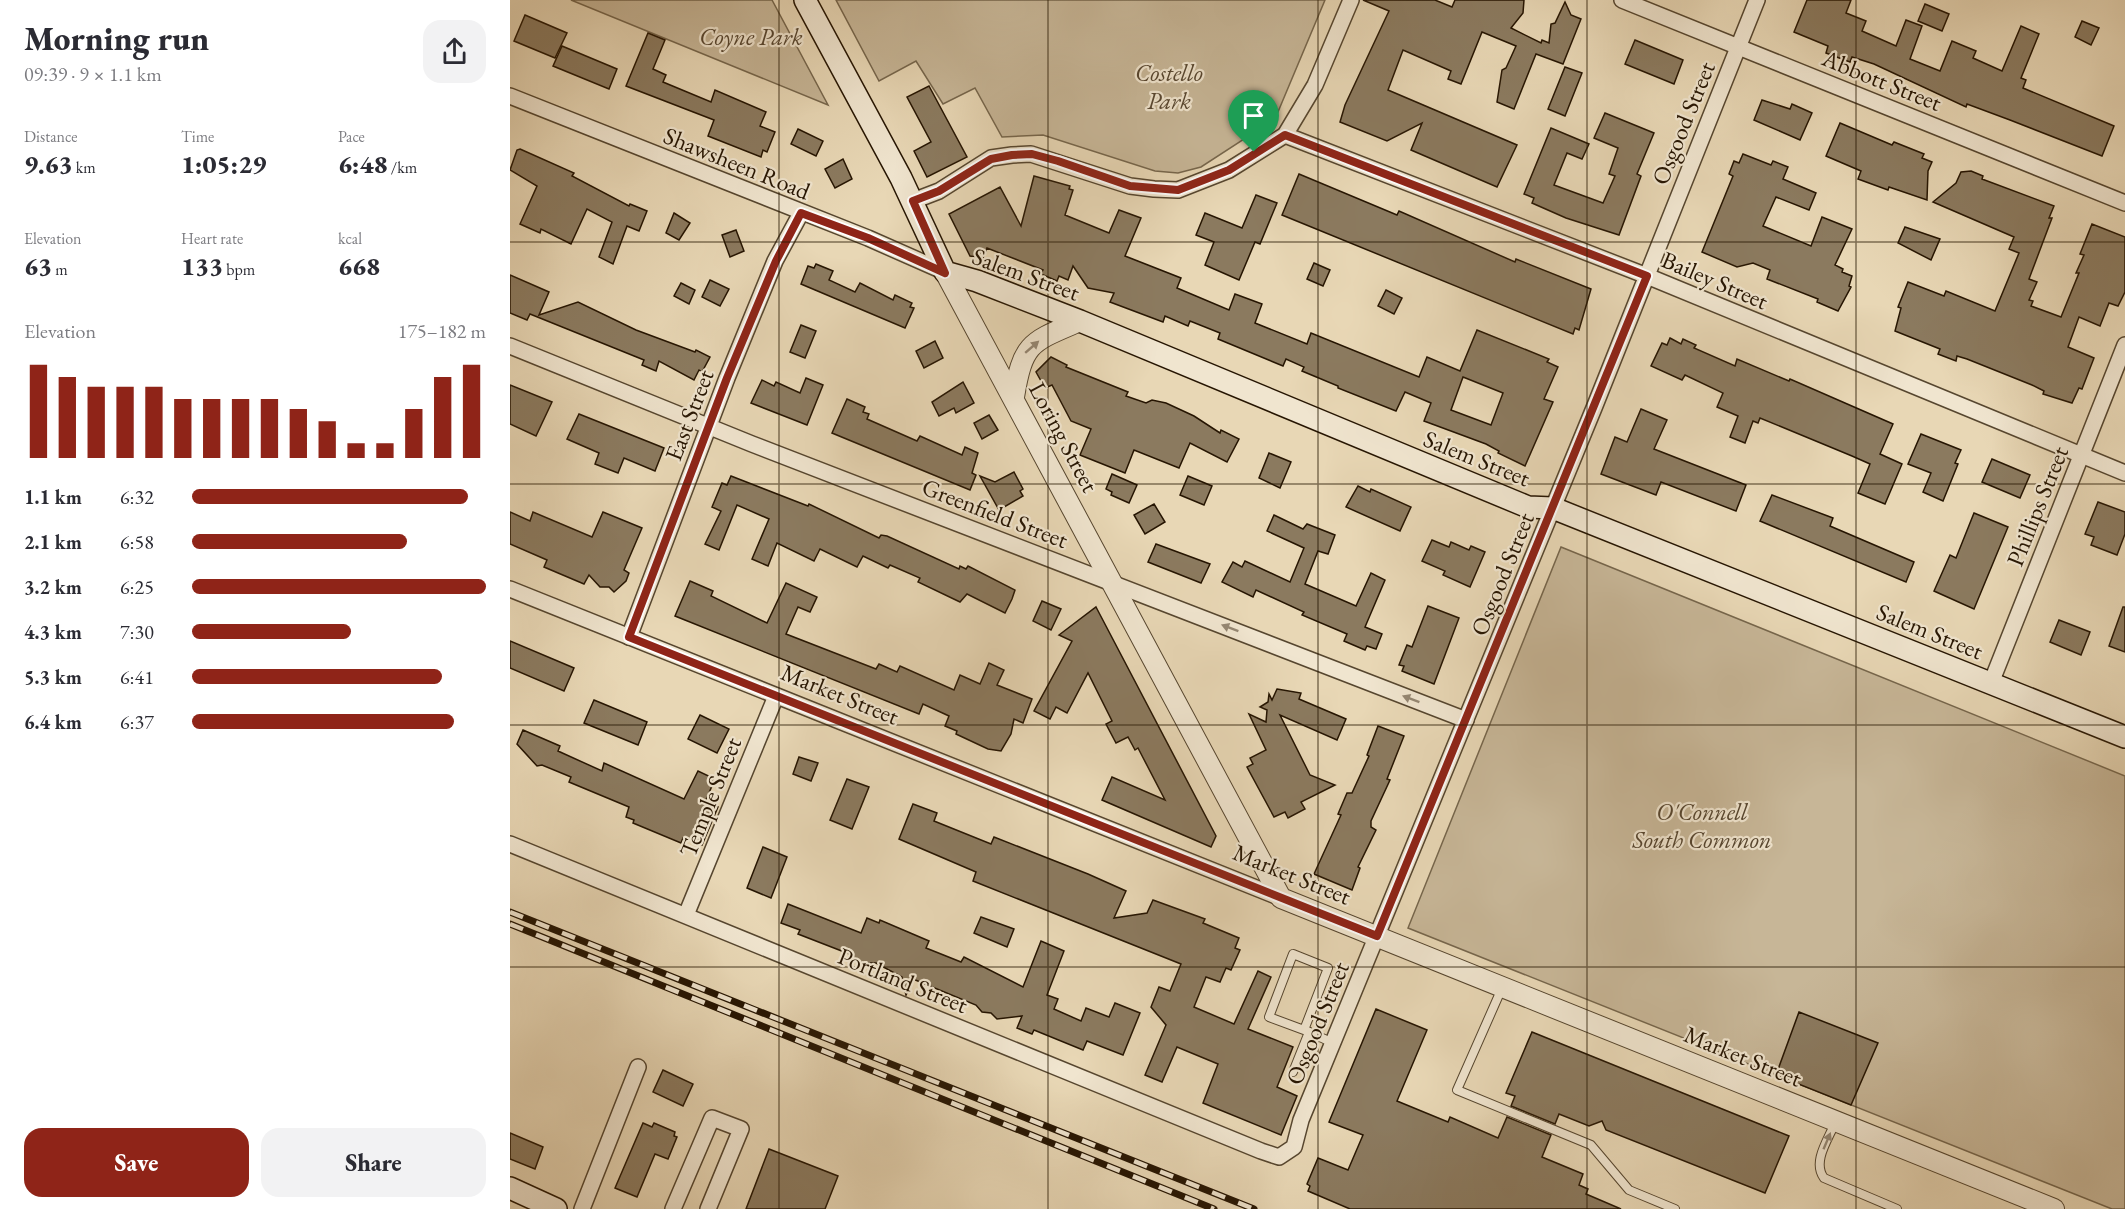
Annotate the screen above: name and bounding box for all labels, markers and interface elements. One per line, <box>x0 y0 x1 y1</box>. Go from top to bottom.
text: Morning run <box>24 17 209 60</box>
button: share <box>423 20 486 83</box>
park label: Coyne Park <box>699 21 803 52</box>
street label: Abbott Street <box>1817 42 1947 118</box>
park label: Costello Park <box>1135 57 1203 116</box>
street label: Osgood Street <box>1644 57 1722 189</box>
text: 09:39 · 9 × 1.1 km <box>24 61 162 87</box>
pin <box>1228 90 1279 152</box>
icon: arrive <box>1237 99 1270 132</box>
street label: Shawsheen Road <box>659 120 816 207</box>
text: Distance <box>24 126 77 147</box>
text: Time <box>181 126 214 147</box>
text: Pace <box>338 126 365 147</box>
text: 9.63 <box>24 147 73 181</box>
text: 1:05:29 <box>181 147 266 181</box>
text: 6:48 <box>338 147 388 181</box>
text: km <box>73 157 96 178</box>
text: /km <box>388 157 417 178</box>
text: Elevation <box>24 228 82 249</box>
text: Heart rate <box>181 228 243 249</box>
text: kcal <box>338 228 362 249</box>
street label: Salem Street <box>968 240 1084 308</box>
street label: Bailey Street <box>1657 244 1773 316</box>
text: 63 <box>24 249 52 283</box>
text: 133 <box>181 249 223 283</box>
text: 668 <box>338 249 380 283</box>
text: m <box>52 259 68 280</box>
text: bpm <box>223 259 255 280</box>
text: Elevation <box>24 318 96 344</box>
text: 175–182 m <box>398 318 486 344</box>
one-way arrow <box>1024 341 1039 354</box>
street label: East Street <box>657 365 721 465</box>
street label: Loring Street <box>1022 377 1106 498</box>
street label: Salem Street <box>1419 423 1535 494</box>
street label: Phillips Street <box>1999 441 2075 571</box>
street label: Greenfield Street <box>918 471 1073 555</box>
text: 1.1 km <box>24 484 82 510</box>
text: 6:32 <box>120 484 154 510</box>
street label: Osgood Street <box>1463 508 1541 640</box>
text: 2.1 km <box>24 529 82 555</box>
text: 6:58 <box>120 529 154 555</box>
text: 3.2 km <box>24 574 82 600</box>
text: 6:25 <box>120 574 154 600</box>
street label: Salem Street <box>1872 596 1988 667</box>
text: 4.3 km <box>24 619 82 645</box>
text: 7:30 <box>120 619 154 645</box>
one-way arrow <box>1220 623 1238 633</box>
street label: Market Street <box>777 656 904 732</box>
text: 5.3 km <box>24 664 82 690</box>
text: 6:41 <box>120 664 154 690</box>
one-way arrow <box>1402 694 1420 703</box>
text: 6.4 km <box>24 709 82 735</box>
text: 6:37 <box>120 709 154 735</box>
street label: Temple Street <box>672 732 748 861</box>
park label: O'Connell South Common <box>1631 796 1772 855</box>
street label: Market Street <box>1229 836 1356 912</box>
street label: Portland Street <box>834 940 973 1020</box>
street label: Osgood Street <box>1278 957 1356 1089</box>
street label: Market Street <box>1680 1018 1807 1094</box>
button: Save <box>24 1128 249 1197</box>
button: Share <box>261 1128 486 1197</box>
one-way arrow <box>1823 1132 1832 1150</box>

